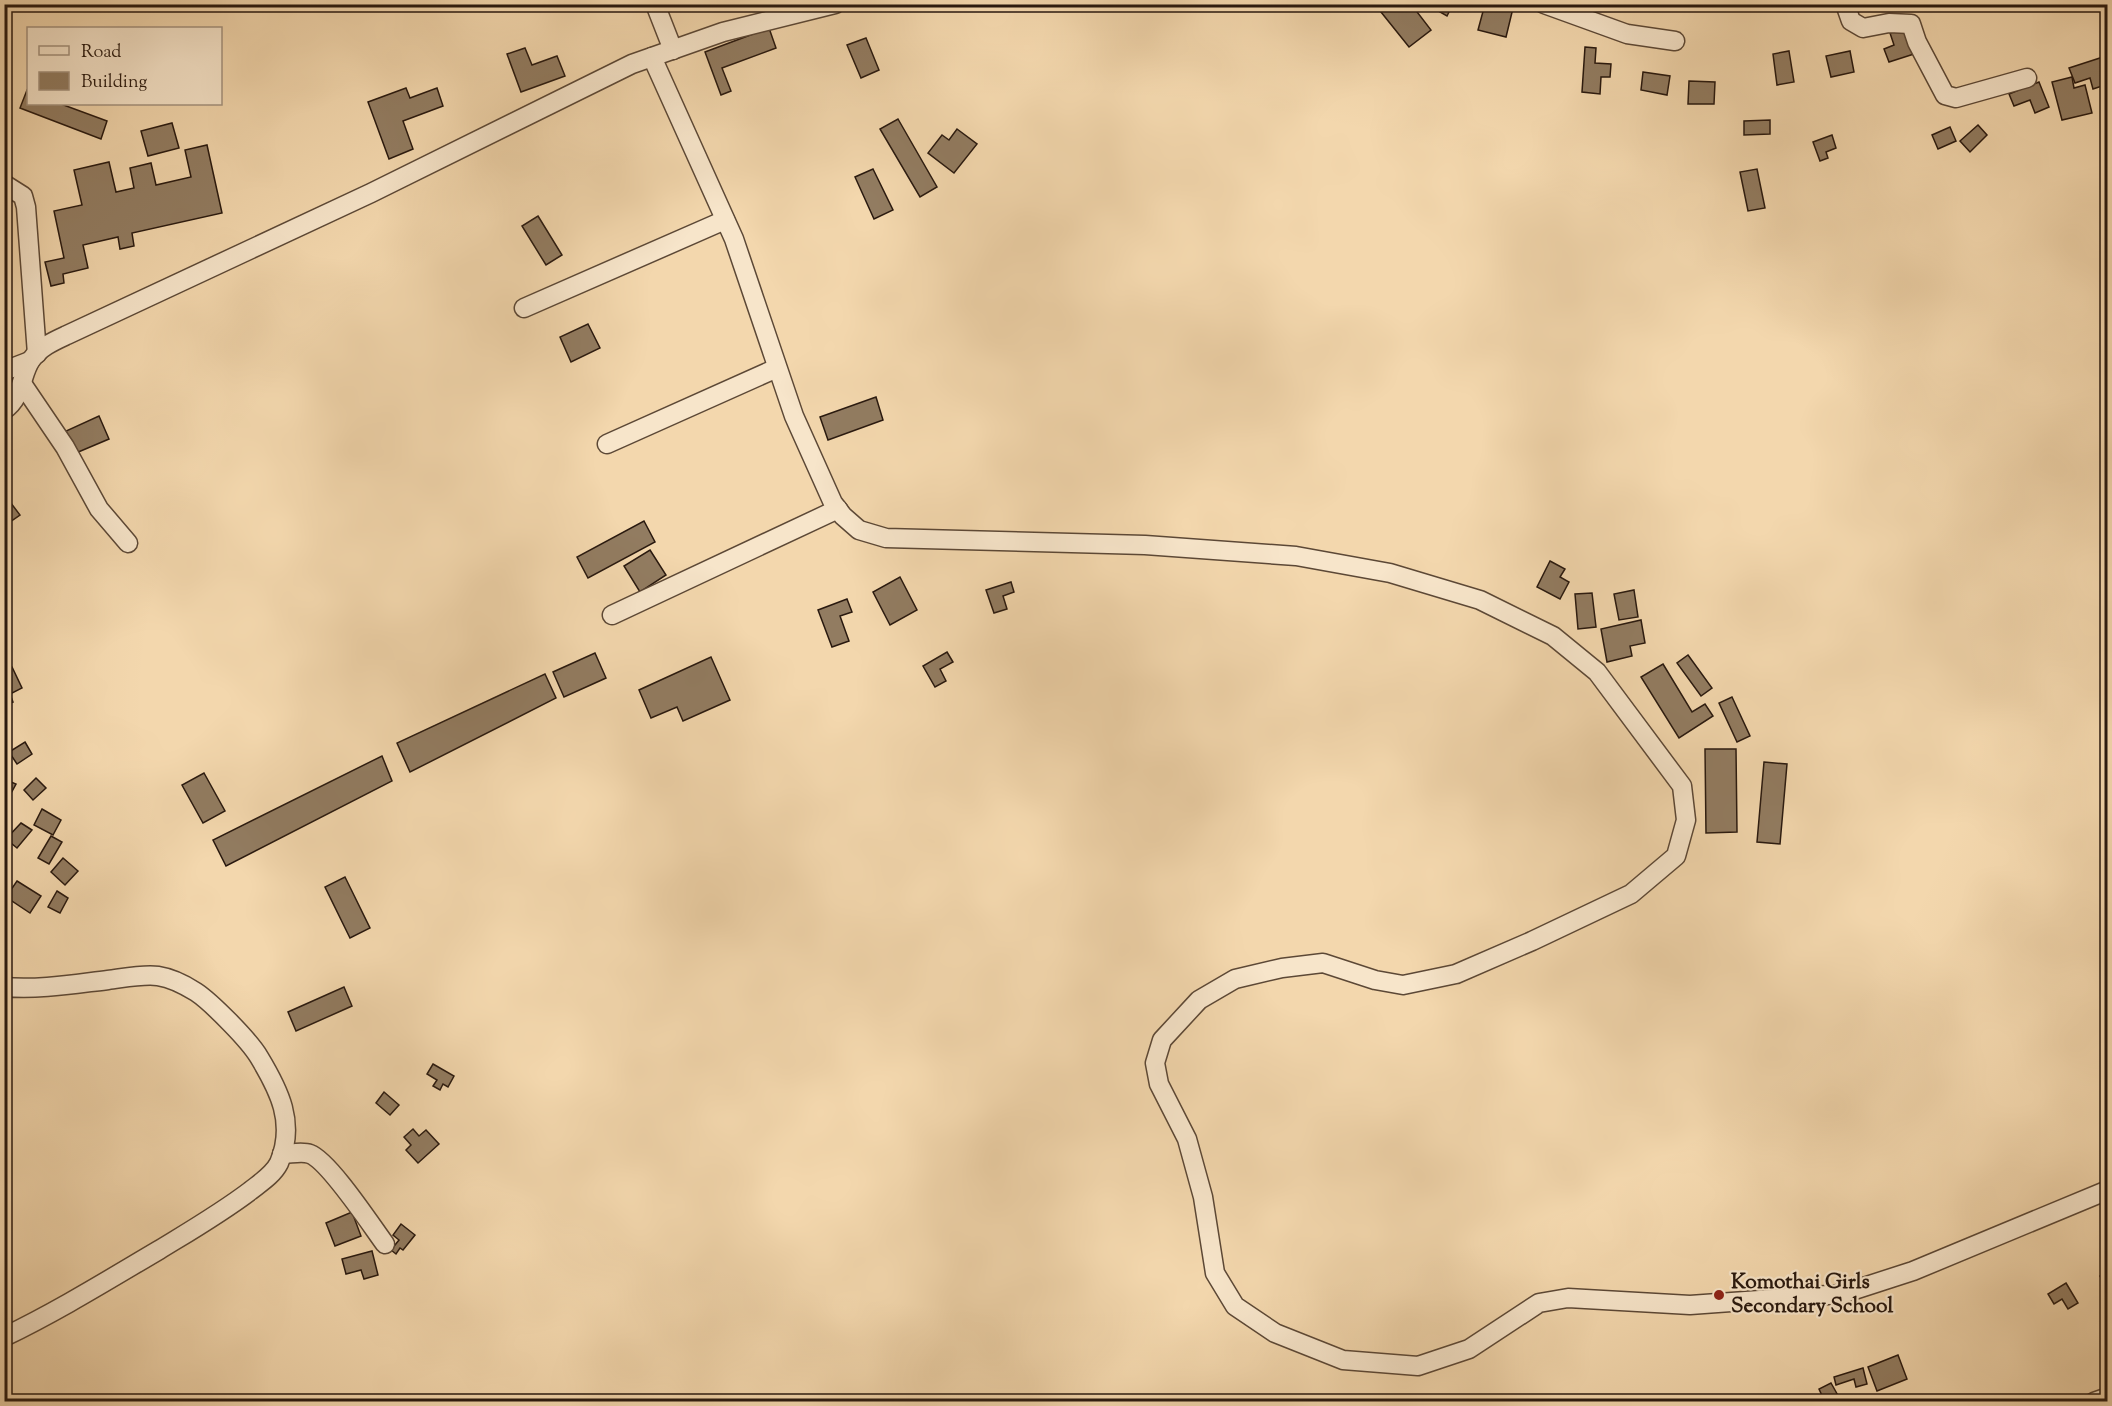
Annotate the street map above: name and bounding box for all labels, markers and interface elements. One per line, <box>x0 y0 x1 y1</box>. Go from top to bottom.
legend <box>27 27 222 105</box>
text: Road <box>81 40 121 66</box>
text: Building <box>81 70 147 96</box>
place label: Komothai Girls Secondary School <box>1731 1268 1893 1322</box>
marker: Komothai Girls Secondary School <box>1712 1288 1726 1302</box>

